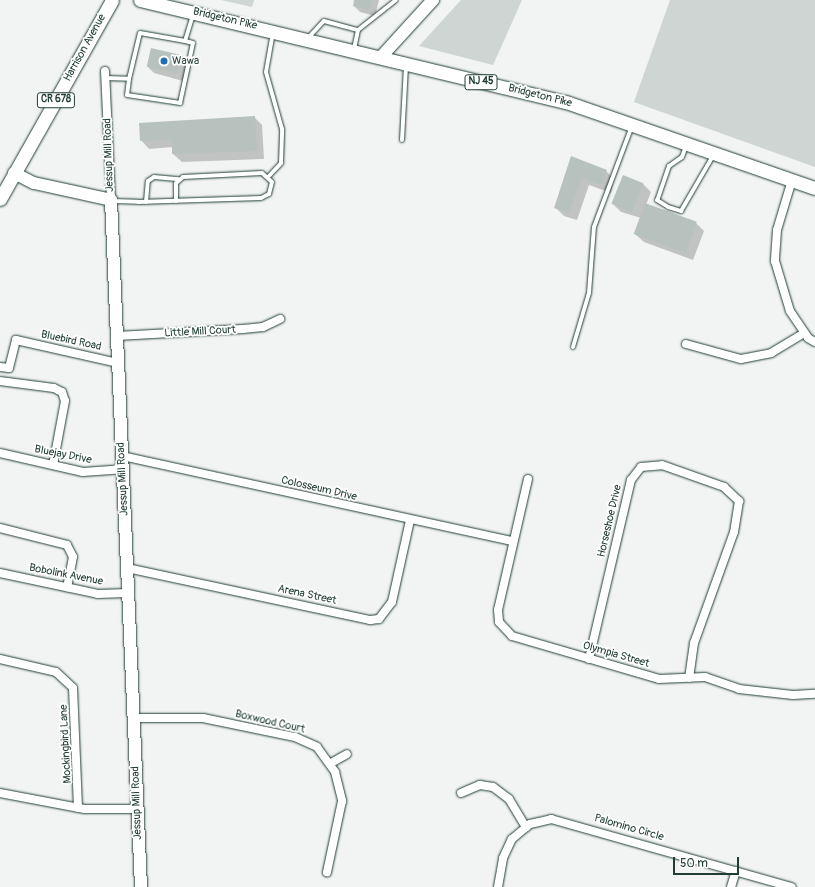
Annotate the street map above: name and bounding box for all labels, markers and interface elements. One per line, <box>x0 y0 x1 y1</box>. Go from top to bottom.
street label: Bridgeton Pike <box>192 5 258 33</box>
street label: Harrison Avenue <box>61 12 109 84</box>
place label: Wawa <box>172 54 199 68</box>
marker: Wawa <box>159 56 169 66</box>
road number: NJ 45 <box>464 74 498 90</box>
street label: Bridgeton Pike <box>507 82 573 110</box>
road number: CR 678 <box>36 92 76 108</box>
street label: Jessup Mill Road <box>101 118 117 192</box>
street label: Little Mill Court <box>164 324 236 340</box>
street label: Bluebird Road <box>40 328 102 354</box>
street label: Jessup Mill Road <box>114 442 132 516</box>
street label: Bluejay Drive <box>33 443 93 467</box>
street label: Colosseum Drive <box>280 474 358 504</box>
street label: Horseshoe Drive <box>595 483 625 559</box>
street label: Bobolink Avenue <box>28 561 104 589</box>
street label: Arena Street <box>276 582 338 608</box>
street label: Olympia Street <box>581 639 651 671</box>
street label: Mockingbird Lane <box>57 704 75 784</box>
street label: Boxwood Court <box>234 708 306 736</box>
street label: Jessup Mill Road <box>129 766 145 840</box>
street label: Palomino Circle <box>593 812 665 844</box>
scale bar <box>675 849 741 875</box>
text: 50 m <box>680 856 708 871</box>

